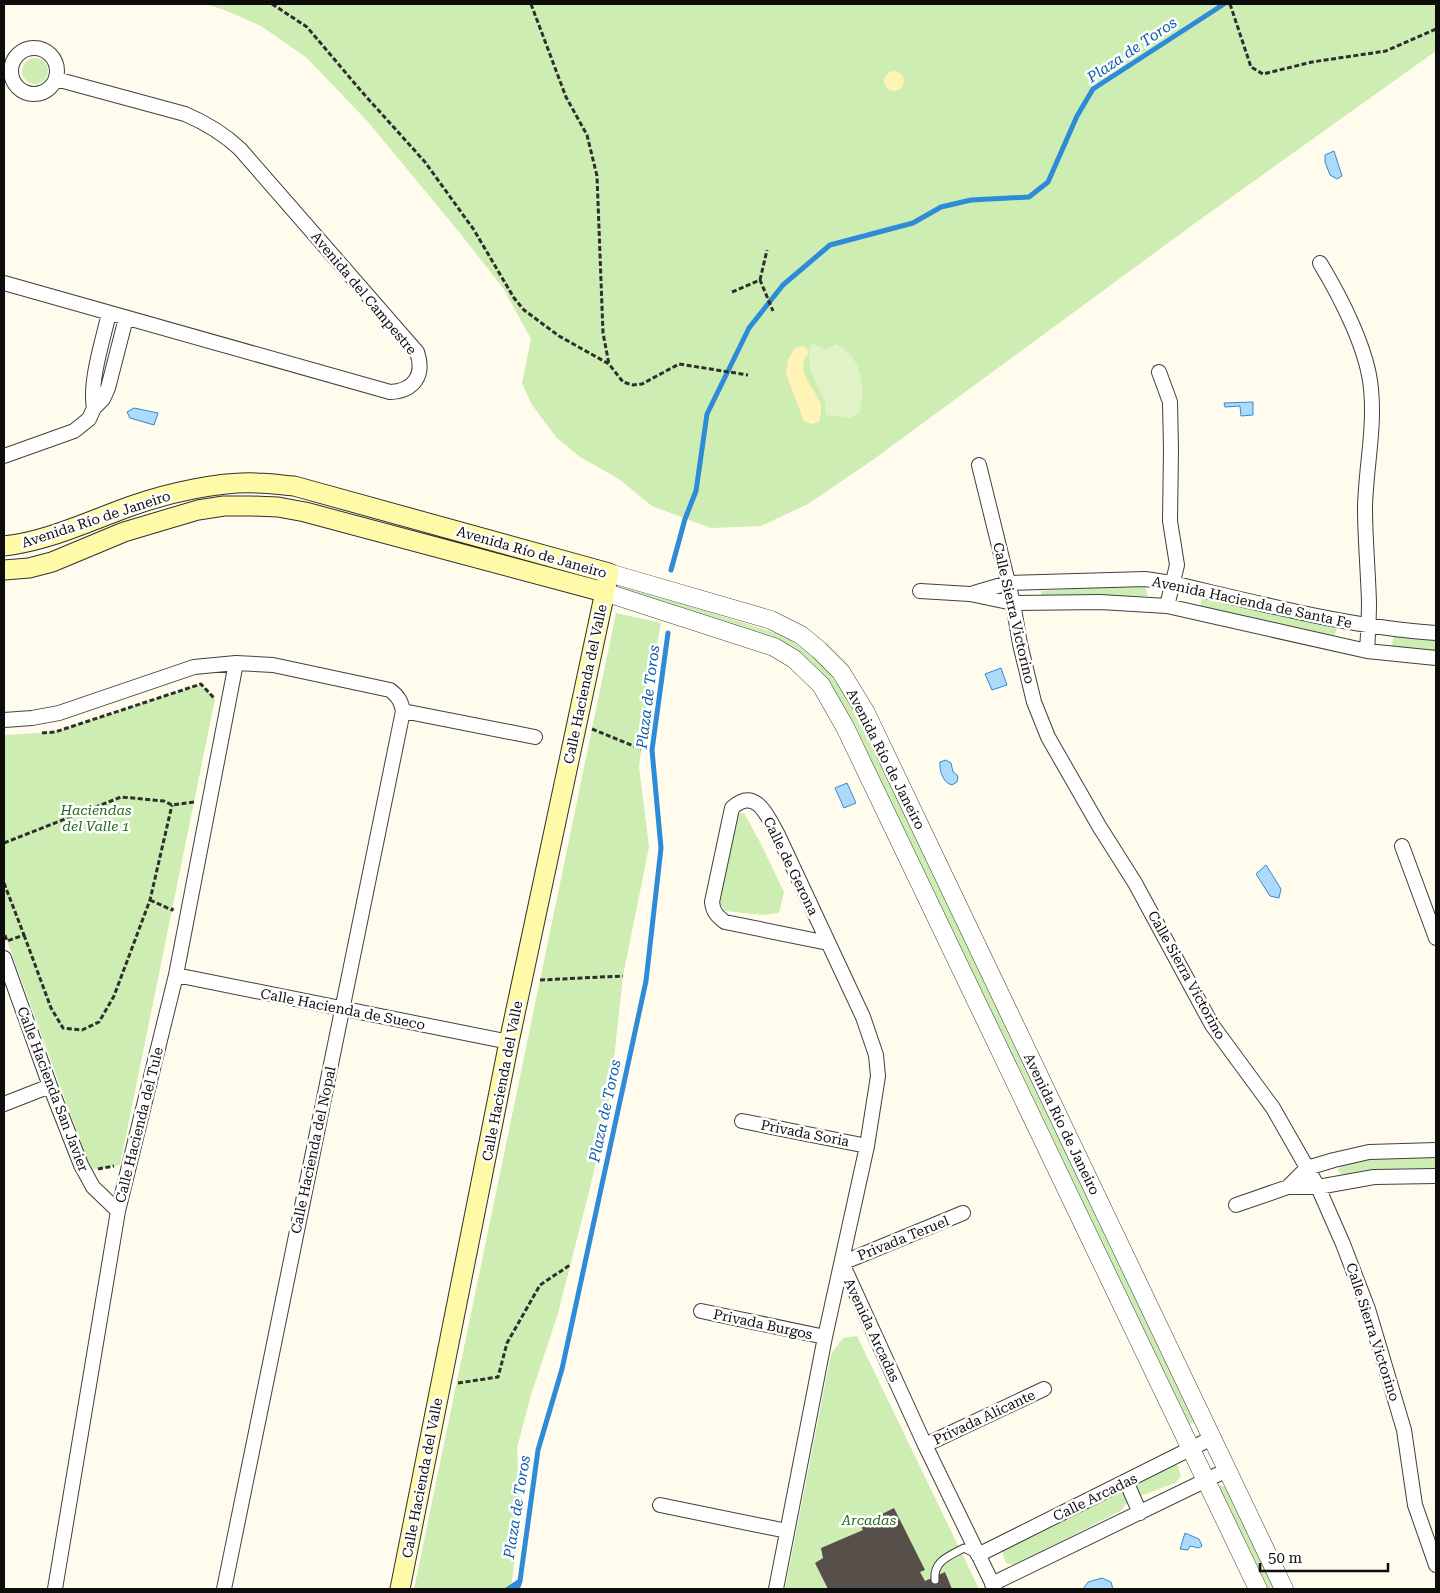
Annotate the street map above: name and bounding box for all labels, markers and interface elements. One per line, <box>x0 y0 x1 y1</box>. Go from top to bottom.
water label: Plaza de Toros <box>1083 13 1180 87</box>
street label: Avenida del Campestre <box>308 228 420 358</box>
street label: Avenida Río de Janeiro <box>20 487 172 551</box>
street label: Avenida Río de Janeiro <box>455 523 609 581</box>
street label: Calle Sierra Victorino <box>990 541 1038 685</box>
street label: Avenida Hacienda de Santa Fe <box>1151 573 1354 631</box>
street label: Calle Hacienda del Valle <box>560 602 610 765</box>
water label: Plaza de Toros <box>633 644 663 751</box>
street label: Avenida Río de Janeiro <box>844 686 928 832</box>
park label: Haciendas del Valle 1 <box>59 802 132 834</box>
street label: Calle de Gerona <box>760 814 822 918</box>
street label: Calle Sierra Victorino <box>1145 908 1229 1042</box>
street label: Calle Hacienda de Sueco <box>259 985 427 1033</box>
street label: Calle Hacienda del Valle <box>479 999 525 1162</box>
street label: Calle Hacienda San Javier <box>14 1004 92 1174</box>
street label: Calle Hacienda del Tule <box>112 1045 166 1205</box>
street label: Avenida Río de Janeiro <box>1021 1051 1103 1197</box>
water label: Plaza de Toros <box>585 1058 625 1165</box>
street label: Calle Hacienda del Nopal <box>287 1064 339 1235</box>
street label: Privada Soria <box>759 1117 851 1150</box>
street label: Privada Teruel <box>855 1212 952 1264</box>
street label: Calle Sierra Victorino <box>1343 1261 1403 1403</box>
street label: Avenida Arcadas <box>841 1276 903 1385</box>
street label: Privada Burgos <box>712 1306 814 1342</box>
street label: Privada Alicante <box>930 1386 1038 1448</box>
street label: Calle Hacienda del Valle <box>399 1396 445 1559</box>
water label: Plaza de Toros <box>500 1454 534 1561</box>
street label: Calle Arcadas <box>1050 1470 1140 1524</box>
park label: Arcadas <box>841 1512 897 1528</box>
scale bar <box>1260 1540 1388 1572</box>
text: 50 m <box>1268 1549 1303 1567</box>

